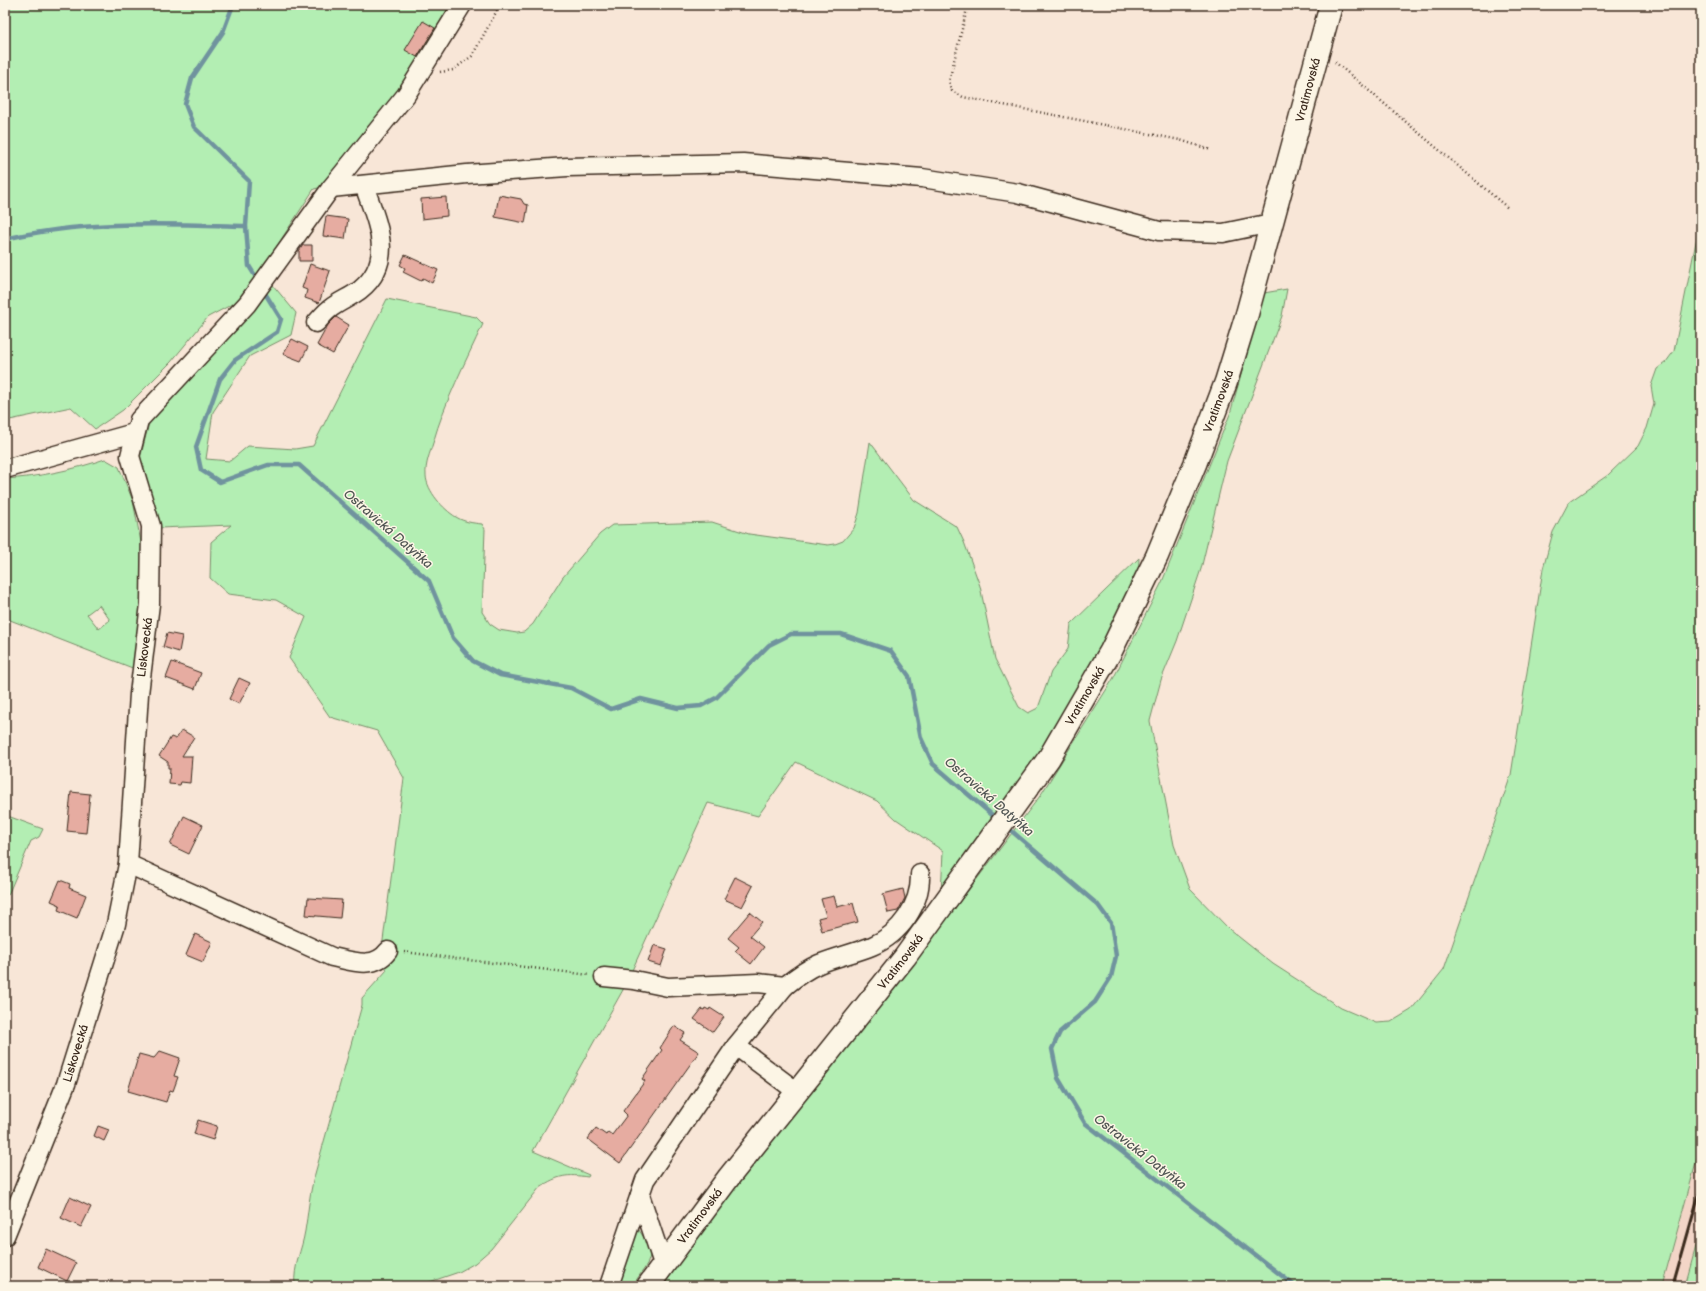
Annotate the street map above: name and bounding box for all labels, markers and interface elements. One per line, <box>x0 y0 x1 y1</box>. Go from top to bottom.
street label: Vratimovská <box>1292 56 1324 124</box>
street label: Vratimovská <box>1200 368 1237 435</box>
water label: Ostravická Datyňka <box>340 486 436 572</box>
street label: Lískovecká <box>134 617 156 678</box>
street label: Vratimovská <box>1062 663 1108 728</box>
water label: Ostravická Datyňka <box>941 754 1037 840</box>
street label: Vratimovská <box>875 931 927 992</box>
street label: Lískovecká <box>60 1022 92 1084</box>
water label: Ostravická Datyňka <box>1091 1111 1189 1193</box>
street label: Vratimovská <box>674 1185 726 1247</box>

